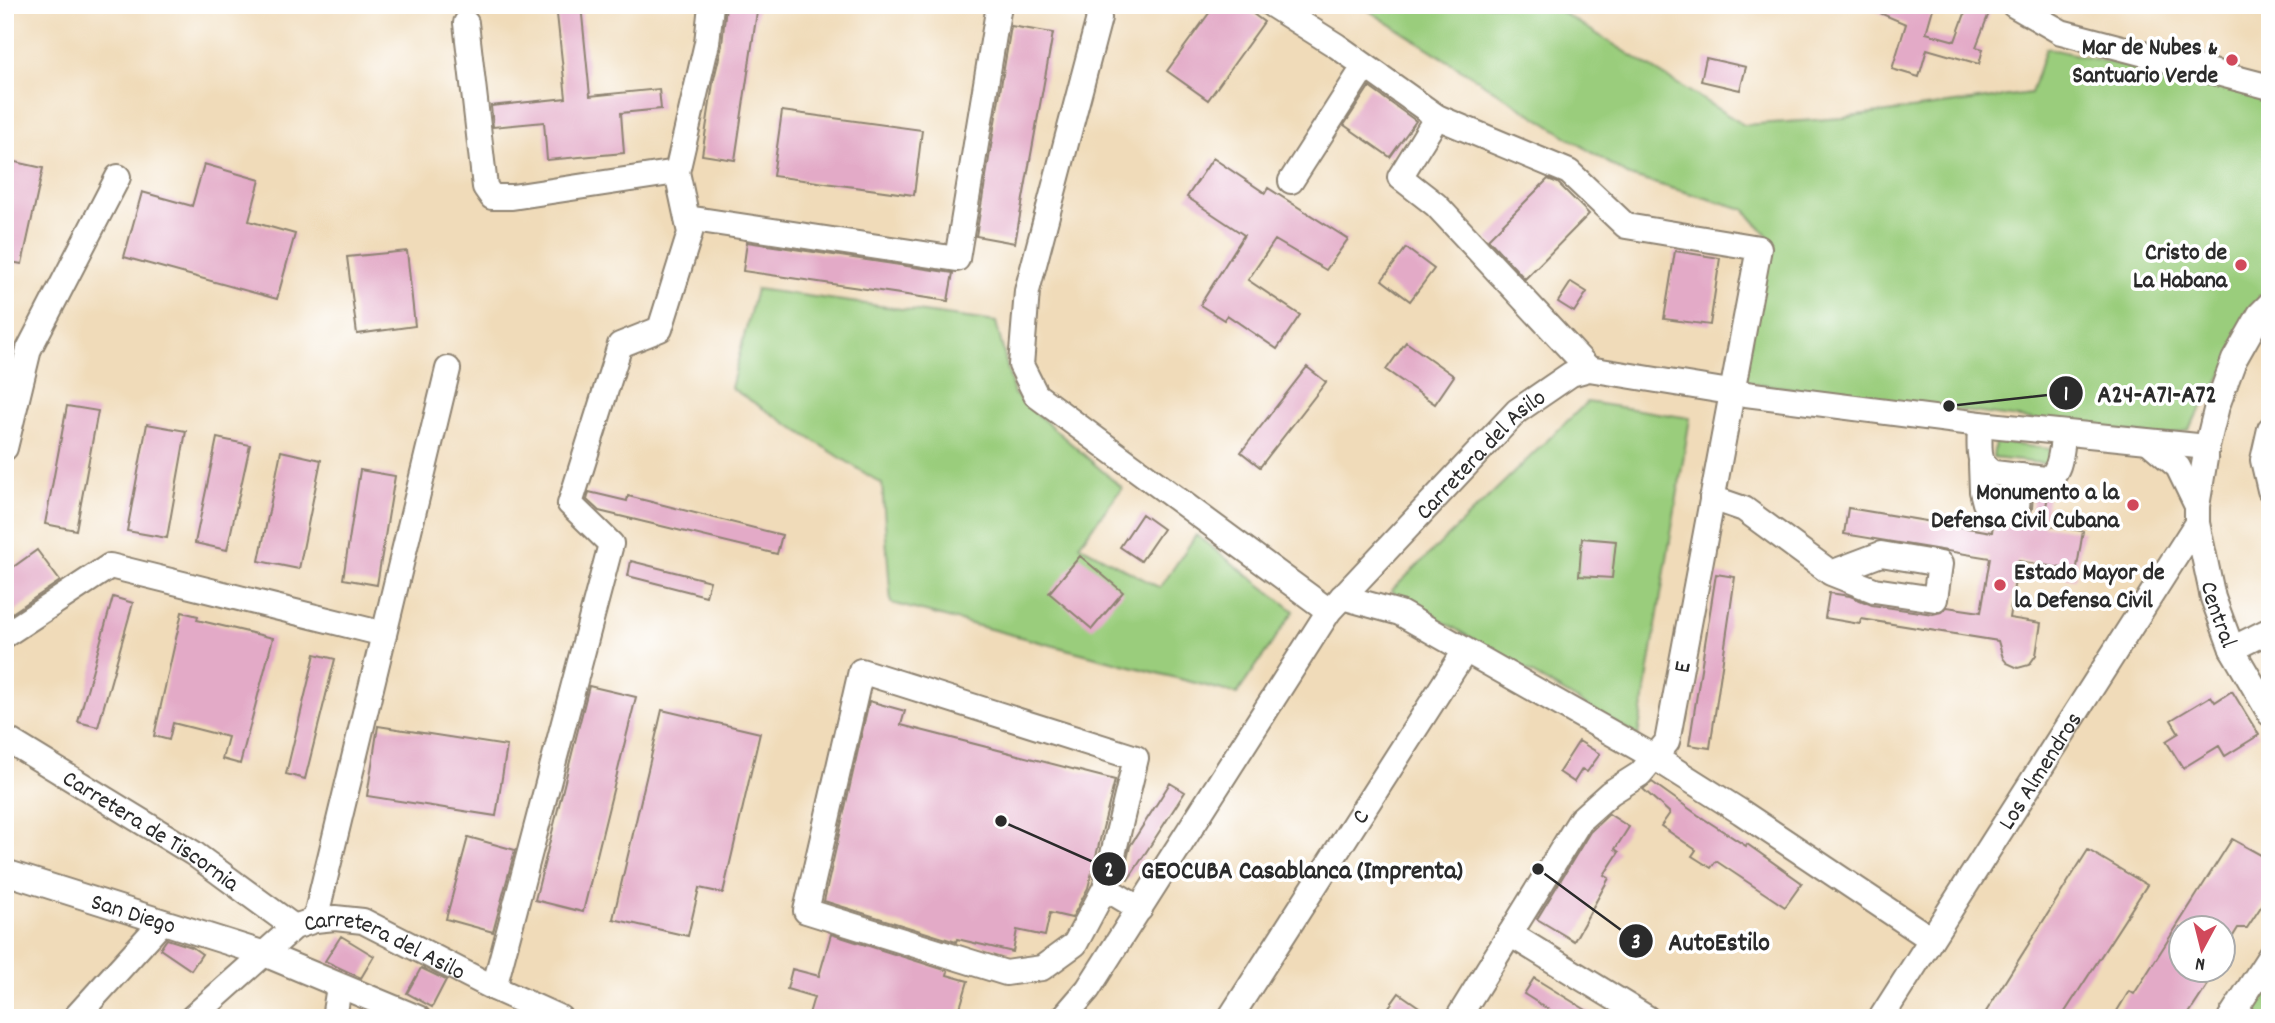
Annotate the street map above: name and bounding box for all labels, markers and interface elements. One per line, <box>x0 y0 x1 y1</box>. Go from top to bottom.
place label: Mar de Nubes & Santuario Verde <box>2072 32 2218 94</box>
marker: Mar de Nubes & Santuario Verde <box>2224 52 2240 68</box>
place label: Cristo de La Habana <box>2133 237 2228 299</box>
marker: Cristo de La Habana <box>2233 257 2249 273</box>
callout: A24-A71-A72 <box>2049 370 2231 417</box>
text: A24-A71-A72 <box>2097 378 2217 415</box>
text: 1 <box>2064 381 2068 411</box>
street label: Carretera del Asilo <box>1409 382 1554 529</box>
place label: Monumento a la Defensa Civil Cubana <box>1931 477 2120 539</box>
marker: Monumento a la Defensa Civil Cubana <box>2125 497 2141 513</box>
place label: Estado Mayor de la Defensa Civil <box>2014 557 2165 619</box>
marker: Estado Mayor de la Defensa Civil <box>1992 577 2008 593</box>
street label: Central <box>2190 579 2244 653</box>
street label: E <box>1666 659 1702 676</box>
street label: Los Almendros <box>1991 706 2092 837</box>
street label: Carretera de Tiscornia <box>55 763 246 902</box>
street label: C <box>1344 803 1380 832</box>
callout: GEOCUBA Casablanca (Imprenta) <box>1092 845 1477 892</box>
text: GEOCUBA Casablanca (Imprenta) <box>1141 854 1463 891</box>
text: 2 <box>1104 857 1114 887</box>
street label: San Diego <box>86 886 179 945</box>
street label: Carretera del Asilo <box>300 904 471 991</box>
north arrow <box>2166 914 2236 984</box>
callout: AutoEstilo <box>1619 918 1783 965</box>
text: AutoEstilo <box>1668 926 1770 963</box>
text: 3 <box>1631 929 1641 959</box>
text: N <box>2194 948 2207 976</box>

